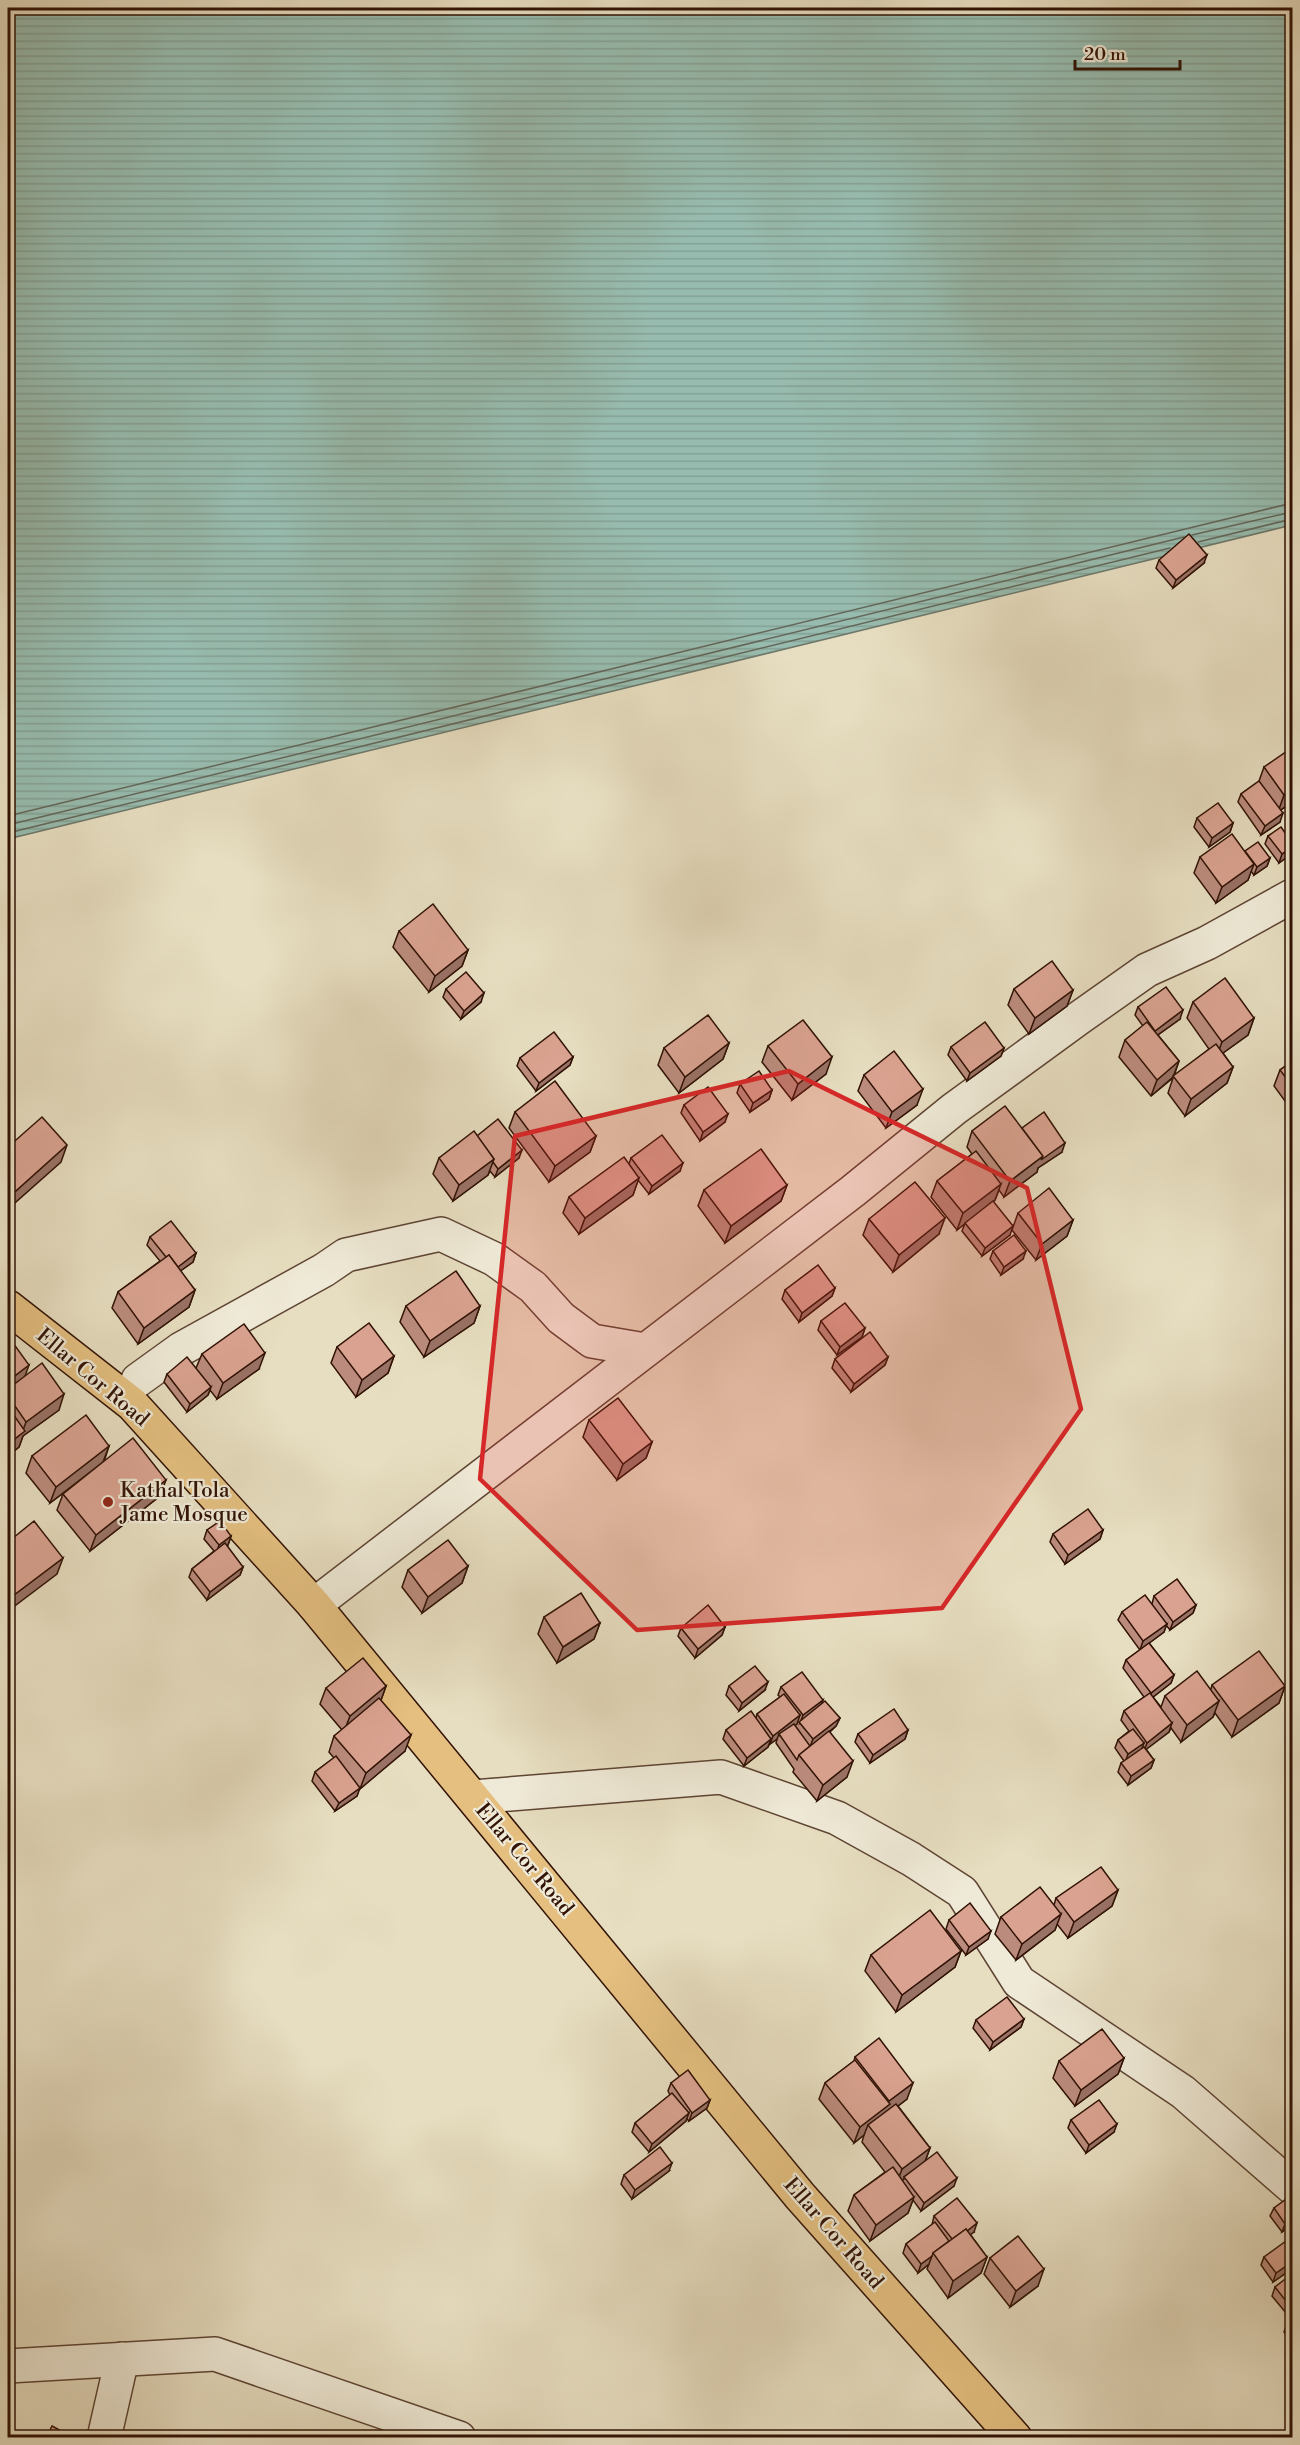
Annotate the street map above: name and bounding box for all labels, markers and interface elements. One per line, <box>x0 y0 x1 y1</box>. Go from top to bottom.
scale bar <box>1075 33 1180 71</box>
text: 20 m <box>1084 43 1126 66</box>
street label: Ellar Cor Road <box>31 1323 154 1433</box>
place label: Kathal Tola Jame Mosque <box>119 1478 248 1528</box>
marker: Kathal Tola Jame Mosque <box>101 1495 115 1509</box>
street label: Ellar Cor Road <box>470 1798 579 1921</box>
street label: Ellar Cor Road <box>778 2173 889 2295</box>

